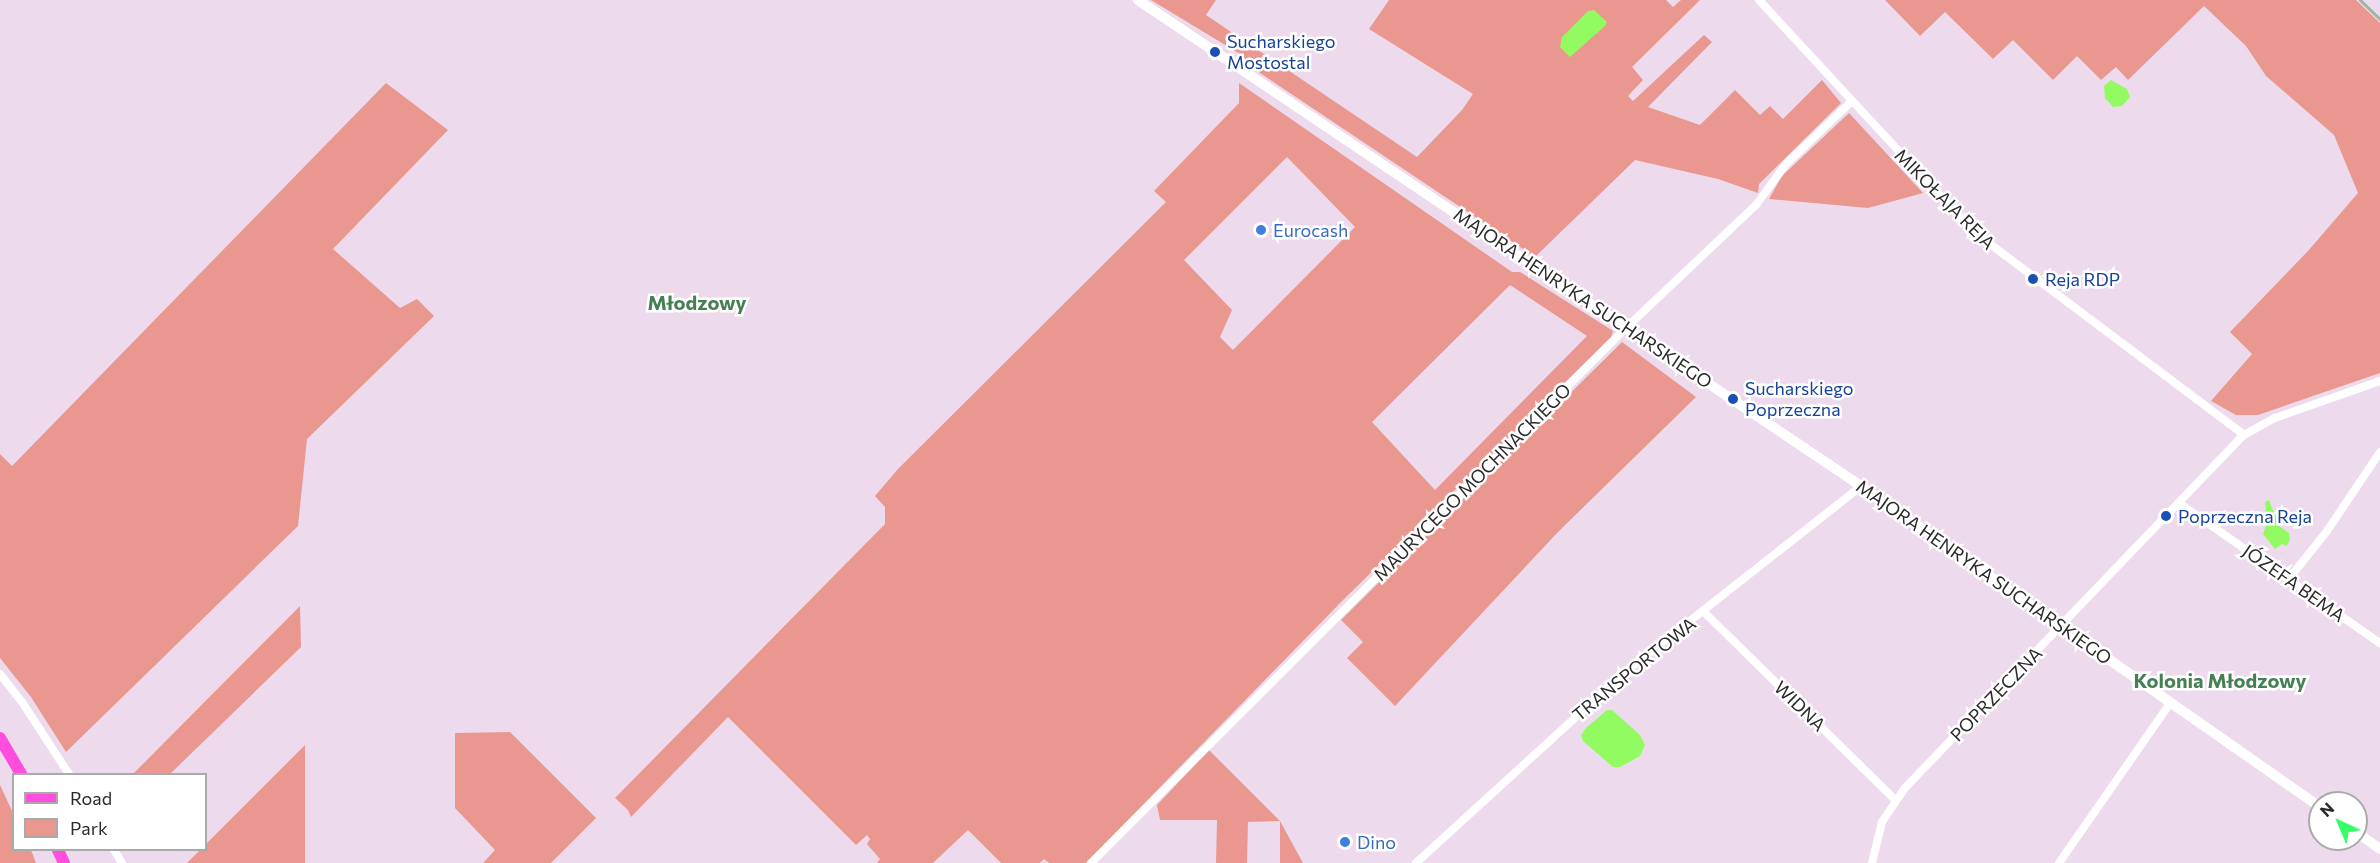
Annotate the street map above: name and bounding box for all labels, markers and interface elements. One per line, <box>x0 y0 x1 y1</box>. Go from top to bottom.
place label: Sucharskiego Mostostal <box>1227 31 1336 74</box>
marker: Sucharskiego Mostostal <box>1208 45 1222 59</box>
street label: MIKOŁAJA REJA <box>1890 144 2000 254</box>
street label: MAJORA HENRYKA SUCHARSKIEGO <box>1450 203 1716 393</box>
place label: Eurocash <box>1273 219 1348 241</box>
marker: Eurocash <box>1254 223 1268 237</box>
place label: Reja RDP <box>2045 268 2120 290</box>
marker: Reja RDP <box>2026 272 2040 286</box>
district label: Młodzowy <box>647 290 747 314</box>
place label: Sucharskiego Poprzeczna <box>1745 378 1854 420</box>
street label: MAURYCEGO MOCHNACKIEGO <box>1369 379 1575 585</box>
marker: Sucharskiego Poprzeczna <box>1726 392 1740 406</box>
street label: MAJORA HENRYKA SUCHARSKIEGO <box>1852 475 2116 669</box>
place label: Poprzeczna Reja <box>2178 505 2312 527</box>
marker: Poprzeczna Reja <box>2159 509 2173 523</box>
street label: JÓZEFA BEMA <box>2239 540 2349 626</box>
street label: TRANSPORTOWA <box>1568 613 1700 725</box>
street label: POPRZECZNA <box>1946 642 2046 746</box>
district label: Kolonia Młodzowy <box>2133 668 2307 692</box>
street label: WIDNA <box>1770 676 1830 736</box>
legend <box>12 773 207 851</box>
text: Road <box>70 787 112 809</box>
north arrow <box>2308 791 2368 851</box>
text: N <box>2316 798 2337 820</box>
text: Park <box>70 817 108 839</box>
place label: Dino <box>1357 831 1396 853</box>
marker: Dino <box>1338 835 1352 849</box>

